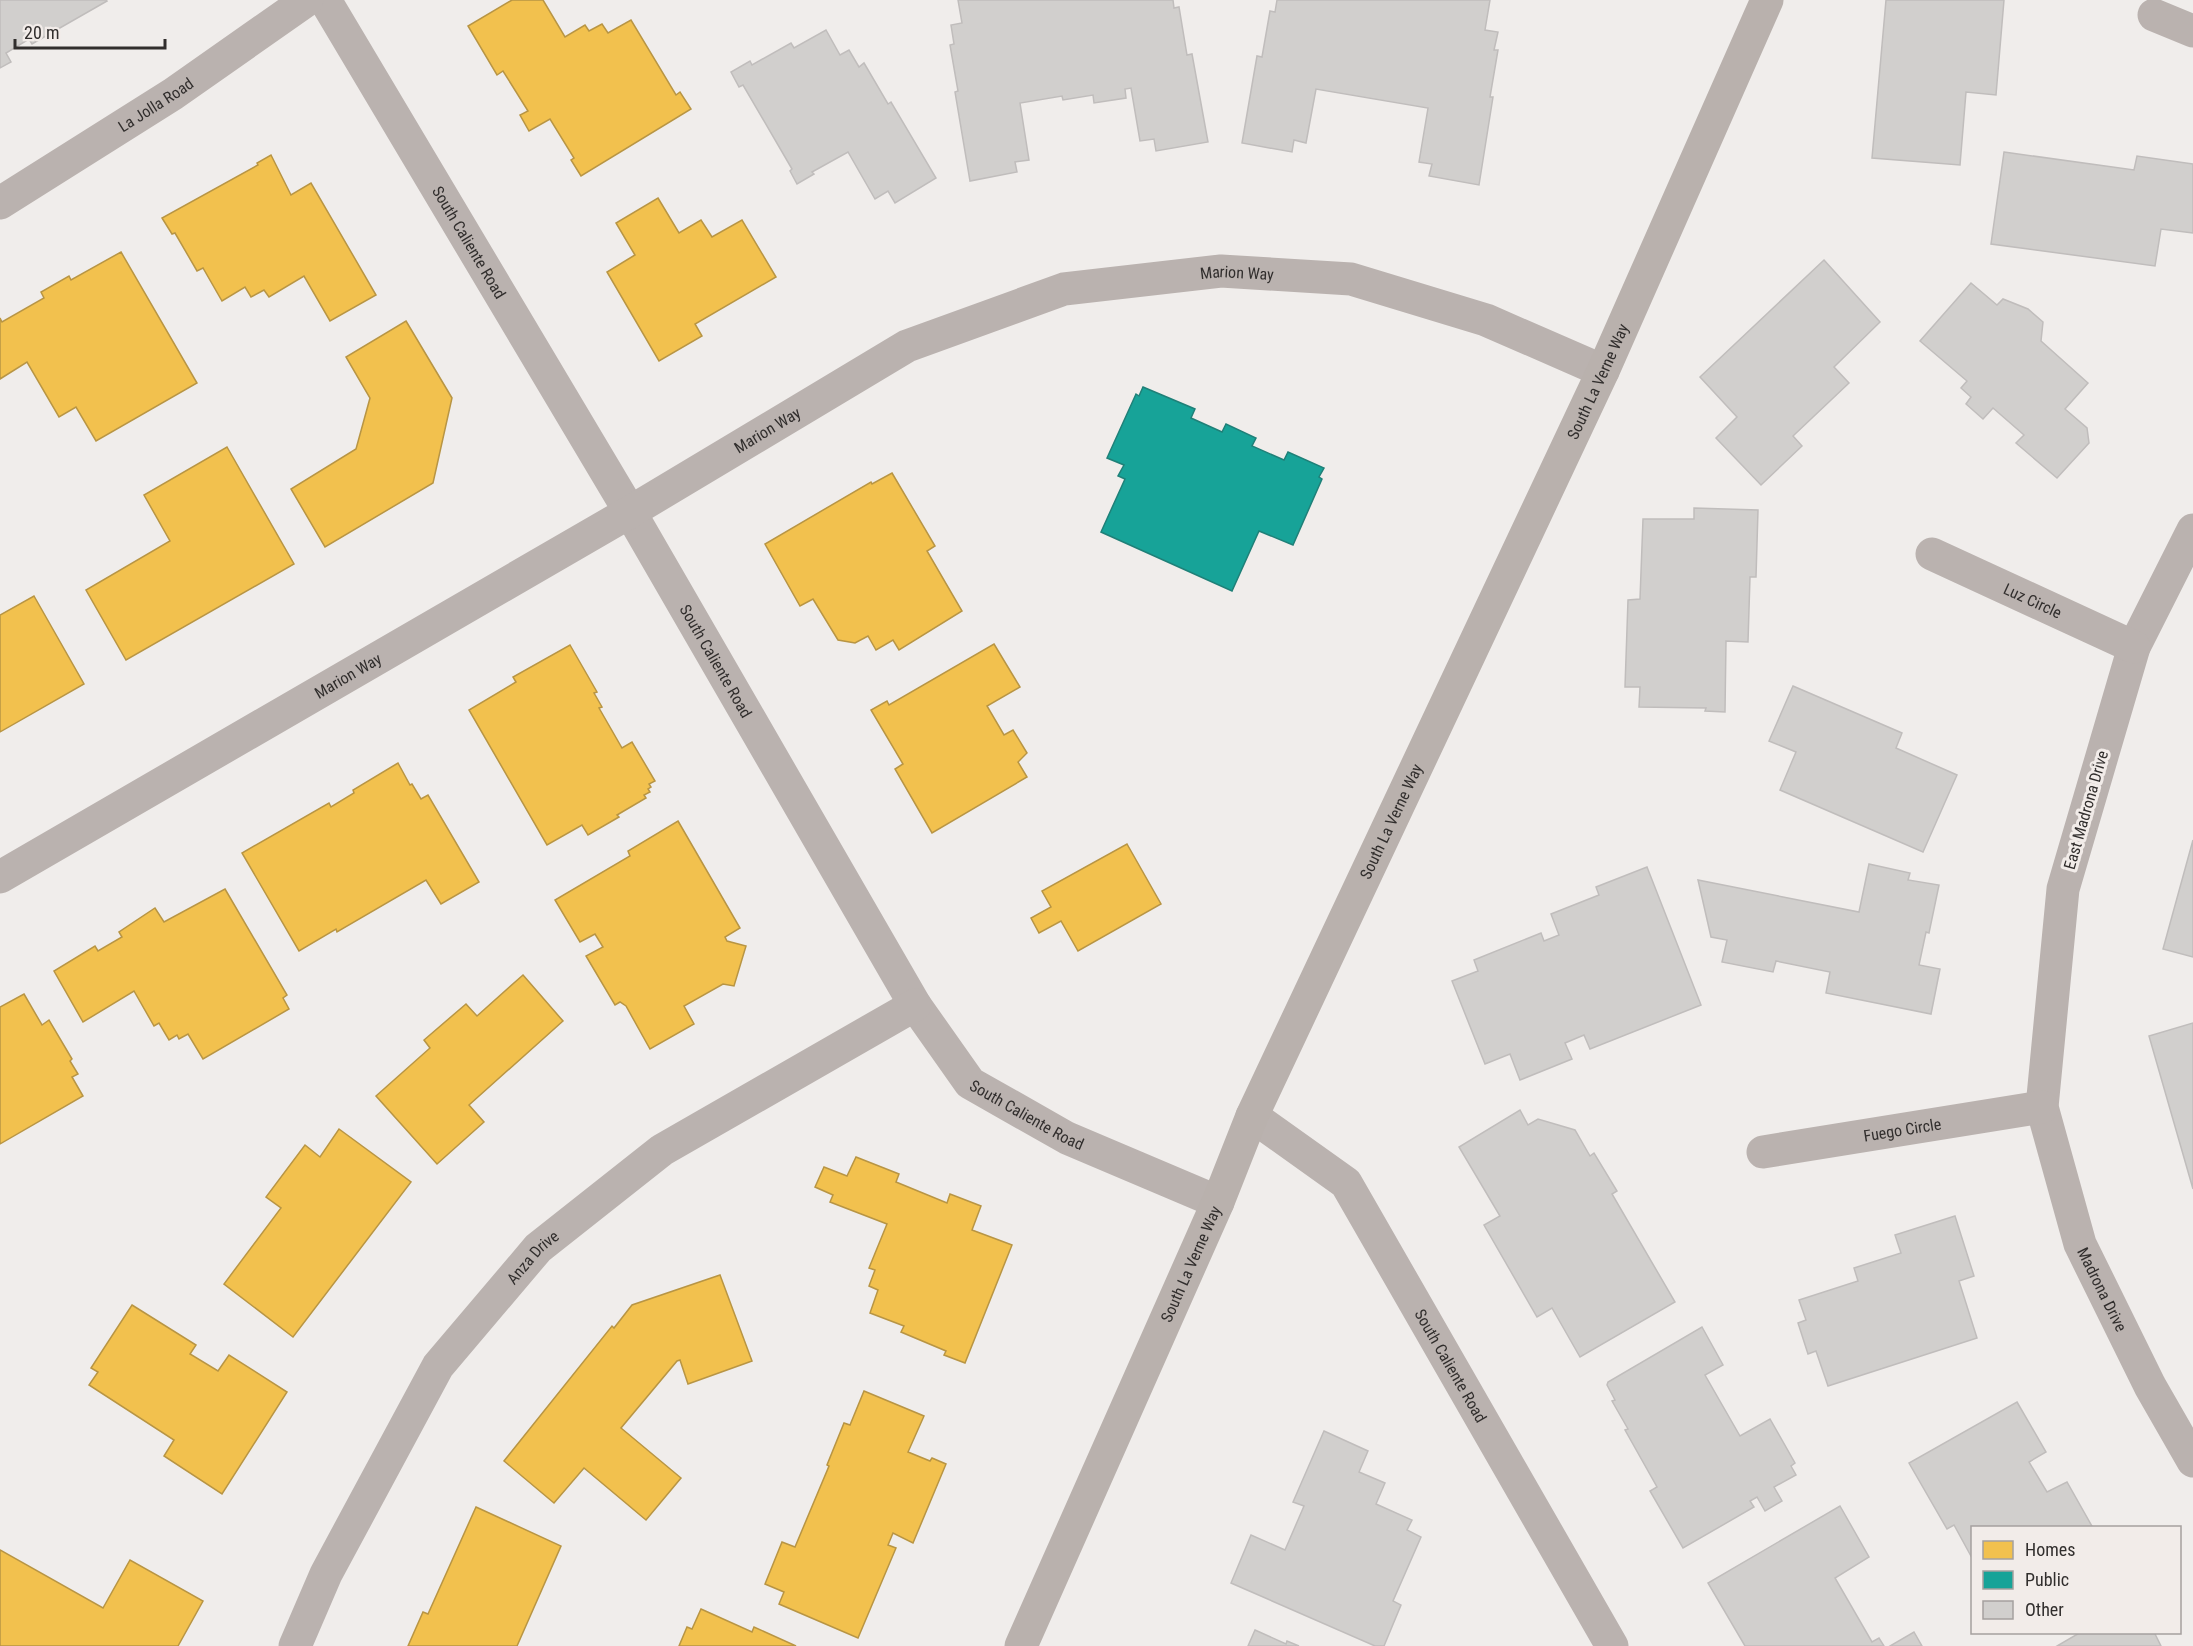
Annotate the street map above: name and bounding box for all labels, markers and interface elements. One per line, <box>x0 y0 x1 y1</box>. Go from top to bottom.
scale bar <box>15 12 165 50</box>
text: 20 m <box>24 22 59 43</box>
street label: La Jolla Road <box>114 73 197 136</box>
street label: South Caliente Road <box>429 183 510 302</box>
street label: Marion Way <box>1199 261 1275 284</box>
street label: South La Verne Way <box>1563 320 1632 442</box>
street label: Marion Way <box>731 402 804 457</box>
street label: Luz Circle <box>2001 579 2065 622</box>
street label: South Caliente Road <box>676 601 756 721</box>
street label: Marion Way <box>311 649 385 702</box>
street label: East Madrona Drive <box>2060 748 2112 872</box>
street label: South La Verne Way <box>1356 760 1426 882</box>
street label: South Caliente Road <box>966 1075 1087 1154</box>
street label: Fuego Circle <box>1862 1114 1942 1145</box>
street label: South La Verne Way <box>1156 1203 1225 1325</box>
street label: Anza Drive <box>502 1226 562 1288</box>
street label: Madrona Drive <box>2074 1244 2131 1335</box>
street label: South Caliente Road <box>1411 1306 1491 1426</box>
legend <box>1971 1526 2181 1634</box>
text: Homes <box>2025 1539 2075 1560</box>
text: Public <box>2025 1569 2069 1590</box>
text: Other <box>2025 1599 2064 1620</box>

